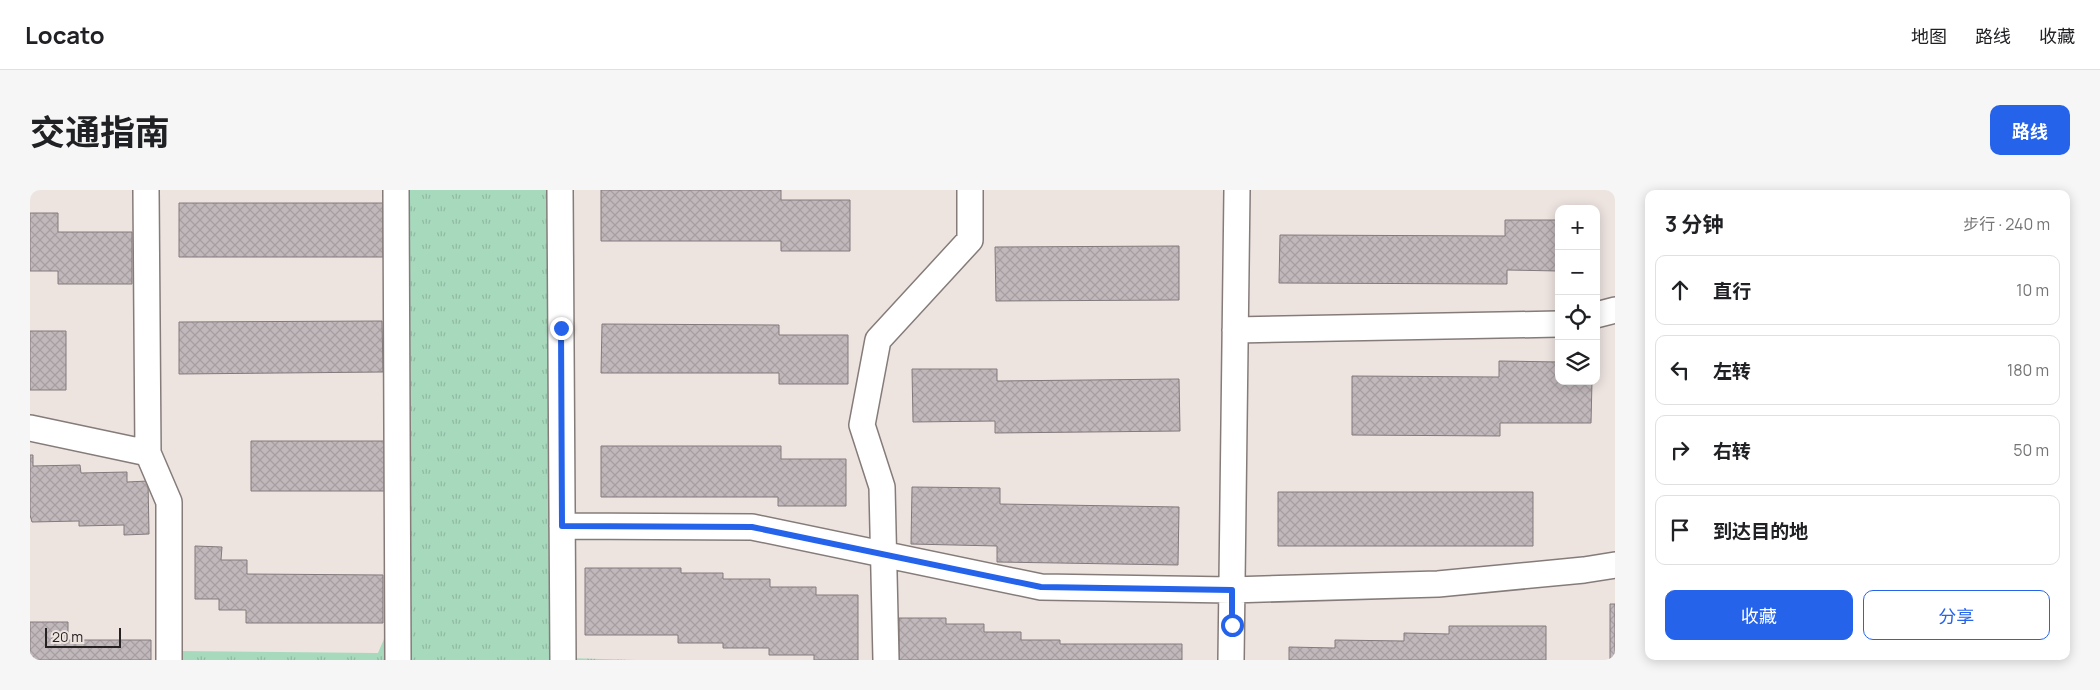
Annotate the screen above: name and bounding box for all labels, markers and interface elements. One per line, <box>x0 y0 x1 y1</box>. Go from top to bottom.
text: Locato <box>25 18 105 51</box>
text: 地图 <box>1911 24 1947 48</box>
text: 路线 <box>1975 24 2011 48</box>
text: 收藏 <box>2039 24 2075 48</box>
button: 路线 <box>1990 105 2070 155</box>
text: 交通指南 <box>30 108 170 156</box>
map controls <box>1555 205 1600 385</box>
button: + <box>1555 205 1600 250</box>
text: 3 分钟 <box>1665 210 1723 238</box>
text: 步行 · 240 m <box>1963 213 2050 235</box>
button: − <box>1555 250 1600 295</box>
icon: ahead <box>1666 276 1694 304</box>
text: 直行 <box>1713 278 1751 304</box>
text: 10 m <box>2016 279 2049 301</box>
button: locate <box>1555 295 1600 340</box>
route end <box>550 317 573 340</box>
button: layers <box>1555 340 1600 385</box>
icon: left <box>1666 356 1694 384</box>
text: 左转 <box>1713 358 1751 384</box>
text: 180 m <box>2007 359 2049 381</box>
icon: right <box>1666 436 1694 464</box>
text: 右转 <box>1713 438 1751 464</box>
text: 50 m <box>2013 439 2049 461</box>
icon: arrive <box>1666 516 1694 544</box>
text: 到达目的地 <box>1713 518 1808 544</box>
button: 收藏 <box>1665 590 1853 640</box>
button: 分享 <box>1863 590 2050 640</box>
route start <box>1221 614 1244 637</box>
scale bar <box>45 625 121 648</box>
text: 20 m <box>52 627 83 646</box>

